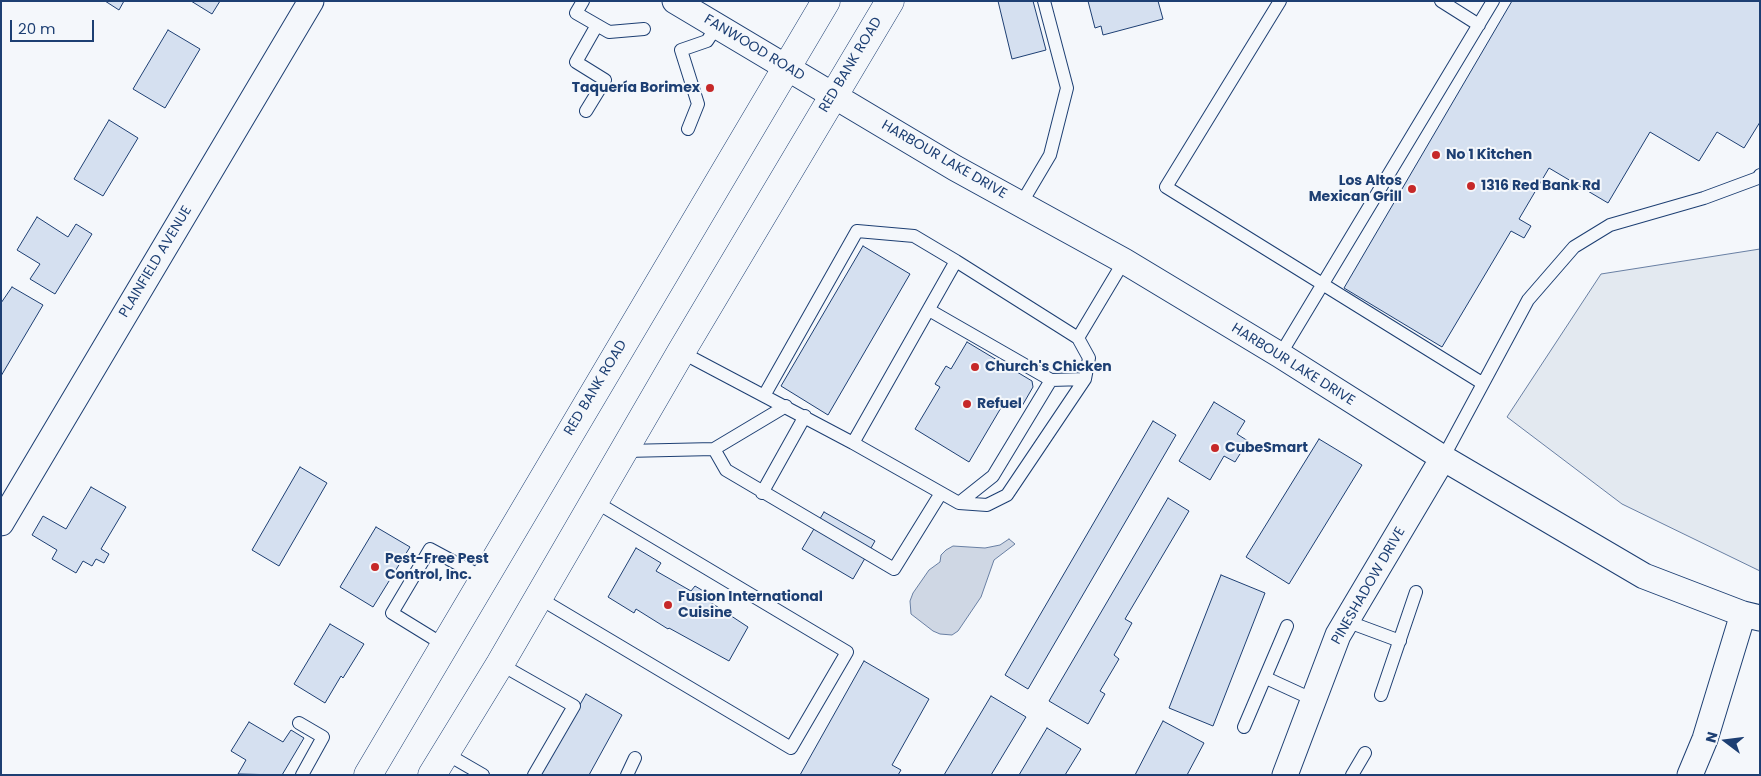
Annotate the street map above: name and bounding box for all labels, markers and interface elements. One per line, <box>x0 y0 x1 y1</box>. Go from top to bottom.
scale bar <box>12 10 96 42</box>
street label: FANWOOD ROAD <box>701 11 807 85</box>
street label: RED BANK ROAD <box>816 14 886 116</box>
text: 20 m <box>18 18 56 39</box>
place label: Taquería Borimex <box>572 80 700 96</box>
marker: Taquería Borimex <box>704 82 716 94</box>
street label: HARBOUR LAKE DRIVE <box>878 117 1010 203</box>
place label: No 1 Kitchen <box>1446 147 1532 163</box>
marker: No 1 Kitchen <box>1430 149 1442 161</box>
place label: Los Altos Mexican Grill <box>1309 173 1402 206</box>
place label: 1316 Red Bank Rd <box>1481 178 1601 194</box>
marker: 1316 Red Bank Rd <box>1465 180 1477 192</box>
marker: Los Altos Mexican Grill <box>1406 183 1418 195</box>
street label: PLAINFIELD AVENUE <box>116 203 196 321</box>
street label: HARBOUR LAKE DRIVE <box>1228 320 1358 410</box>
street label: RED BANK ROAD <box>561 337 631 439</box>
place label: Church's Chicken <box>985 359 1112 375</box>
marker: Church's Chicken <box>969 361 981 373</box>
place label: Refuel <box>977 396 1022 412</box>
marker: Refuel <box>961 398 973 410</box>
place label: CubeSmart <box>1225 440 1308 456</box>
marker: CubeSmart <box>1209 442 1221 454</box>
street label: PINESHADOW DRIVE <box>1329 524 1409 648</box>
place label: Pest-Free Pest Control, Inc. <box>385 551 489 584</box>
marker: Pest-Free Pest Control, Inc. <box>369 561 381 573</box>
place label: Fusion International Cuisine <box>678 589 823 622</box>
marker: Fusion International Cuisine <box>662 599 674 611</box>
north arrow <box>1701 716 1751 766</box>
text: N <box>1700 729 1723 745</box>

